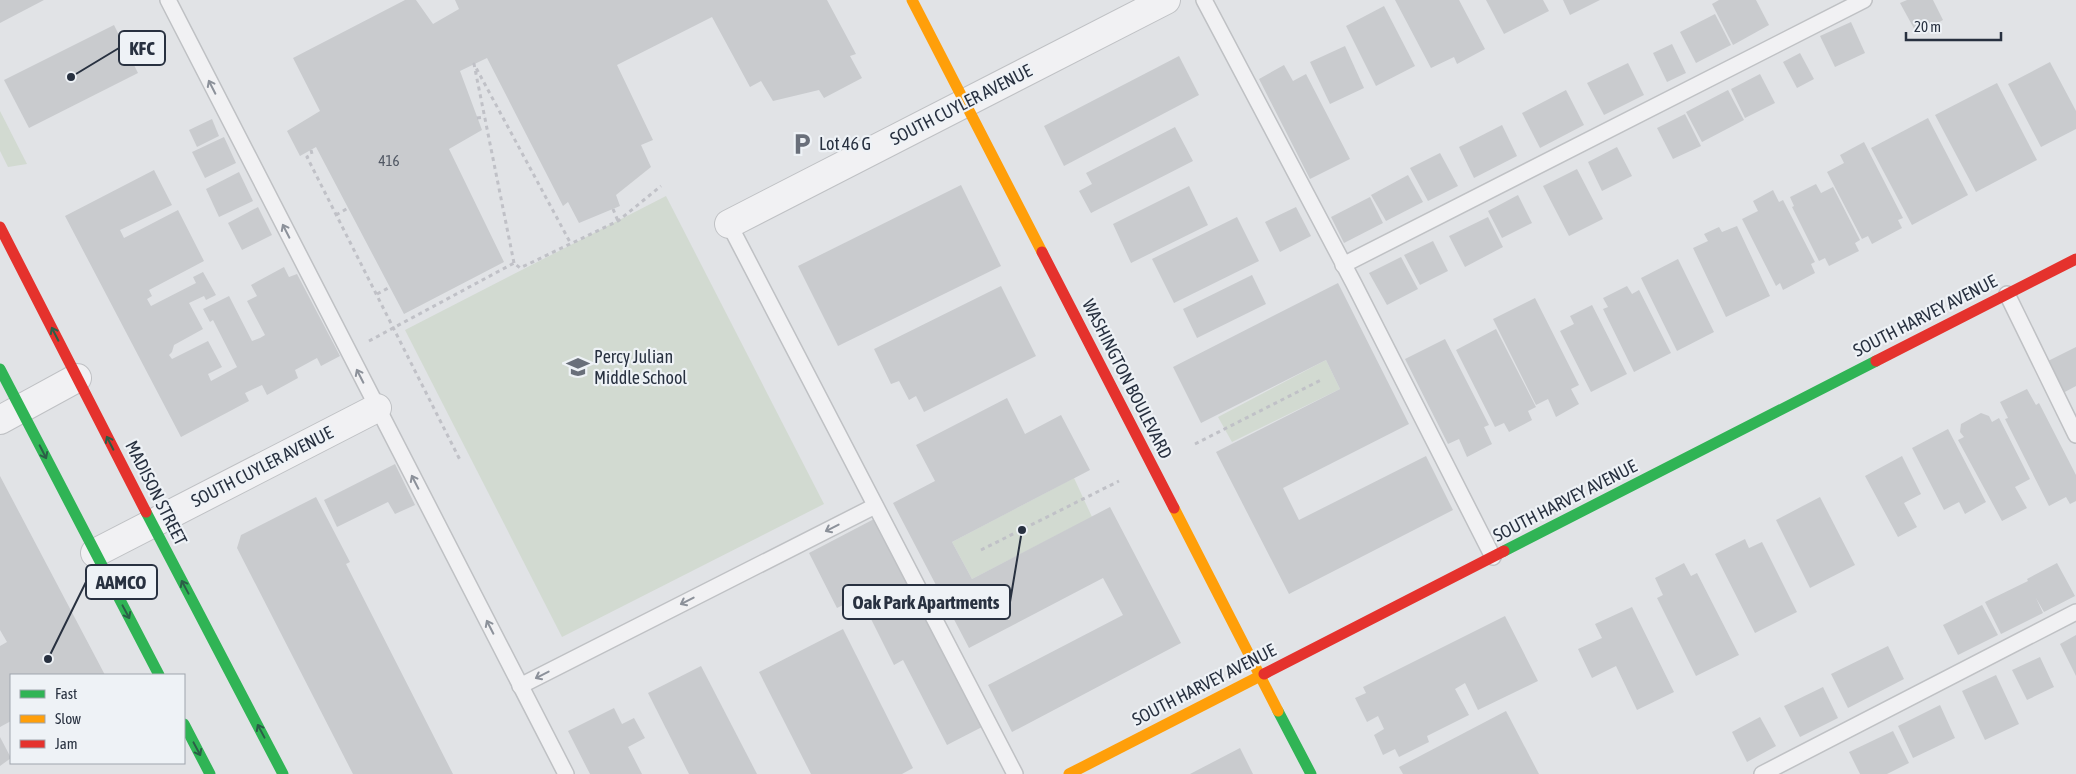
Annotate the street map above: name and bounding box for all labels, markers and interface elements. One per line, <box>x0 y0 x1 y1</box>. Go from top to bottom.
scale bar <box>1906 10 2001 42</box>
text: 20 m <box>1914 18 1941 35</box>
callout: KFC <box>119 31 165 65</box>
text: KFC <box>129 37 155 59</box>
street label: SOUTH CUYLER AVENUE <box>886 60 1035 149</box>
one-way arrow <box>207 79 217 94</box>
parking icon: Lot 46 G <box>789 131 815 157</box>
place label: Lot 46 G <box>819 133 871 154</box>
house number: 416 <box>378 152 400 169</box>
one-way arrow <box>281 224 290 239</box>
street label: SOUTH HARVEY AVENUE <box>1849 270 2000 361</box>
street label: WASHINGTON BOULEVARD <box>1078 296 1177 462</box>
one-way arrow <box>50 327 60 342</box>
place label: Percy Julian Middle School <box>594 346 687 388</box>
school or university icon: Percy Julian Middle School <box>565 354 591 380</box>
one-way arrow <box>355 369 364 384</box>
street label: SOUTH CUYLER AVENUE <box>187 422 336 511</box>
one-way arrow <box>105 436 114 451</box>
street label: MADISON STREET <box>121 437 192 549</box>
one-way arrow <box>38 445 48 460</box>
street label: SOUTH HARVEY AVENUE <box>1489 455 1640 546</box>
one-way arrow <box>410 475 419 490</box>
one-way arrow <box>825 524 840 533</box>
callout: AAMCO <box>86 565 157 599</box>
text: AAMCO <box>95 571 146 593</box>
one-way arrow <box>180 580 189 595</box>
callout: Oak Park Apartments <box>843 585 1010 619</box>
text: Oak Park Apartments <box>853 591 1000 613</box>
one-way arrow <box>679 596 694 606</box>
one-way arrow <box>122 604 131 619</box>
one-way arrow <box>485 620 494 635</box>
street label: SOUTH HARVEY AVENUE <box>1128 639 1279 730</box>
one-way arrow <box>535 671 550 680</box>
legend <box>10 674 185 764</box>
text: Fast <box>55 685 77 702</box>
text: Slow <box>55 710 81 727</box>
one-way arrow <box>256 724 265 739</box>
text: Jam <box>55 735 78 752</box>
one-way arrow <box>193 741 202 756</box>

